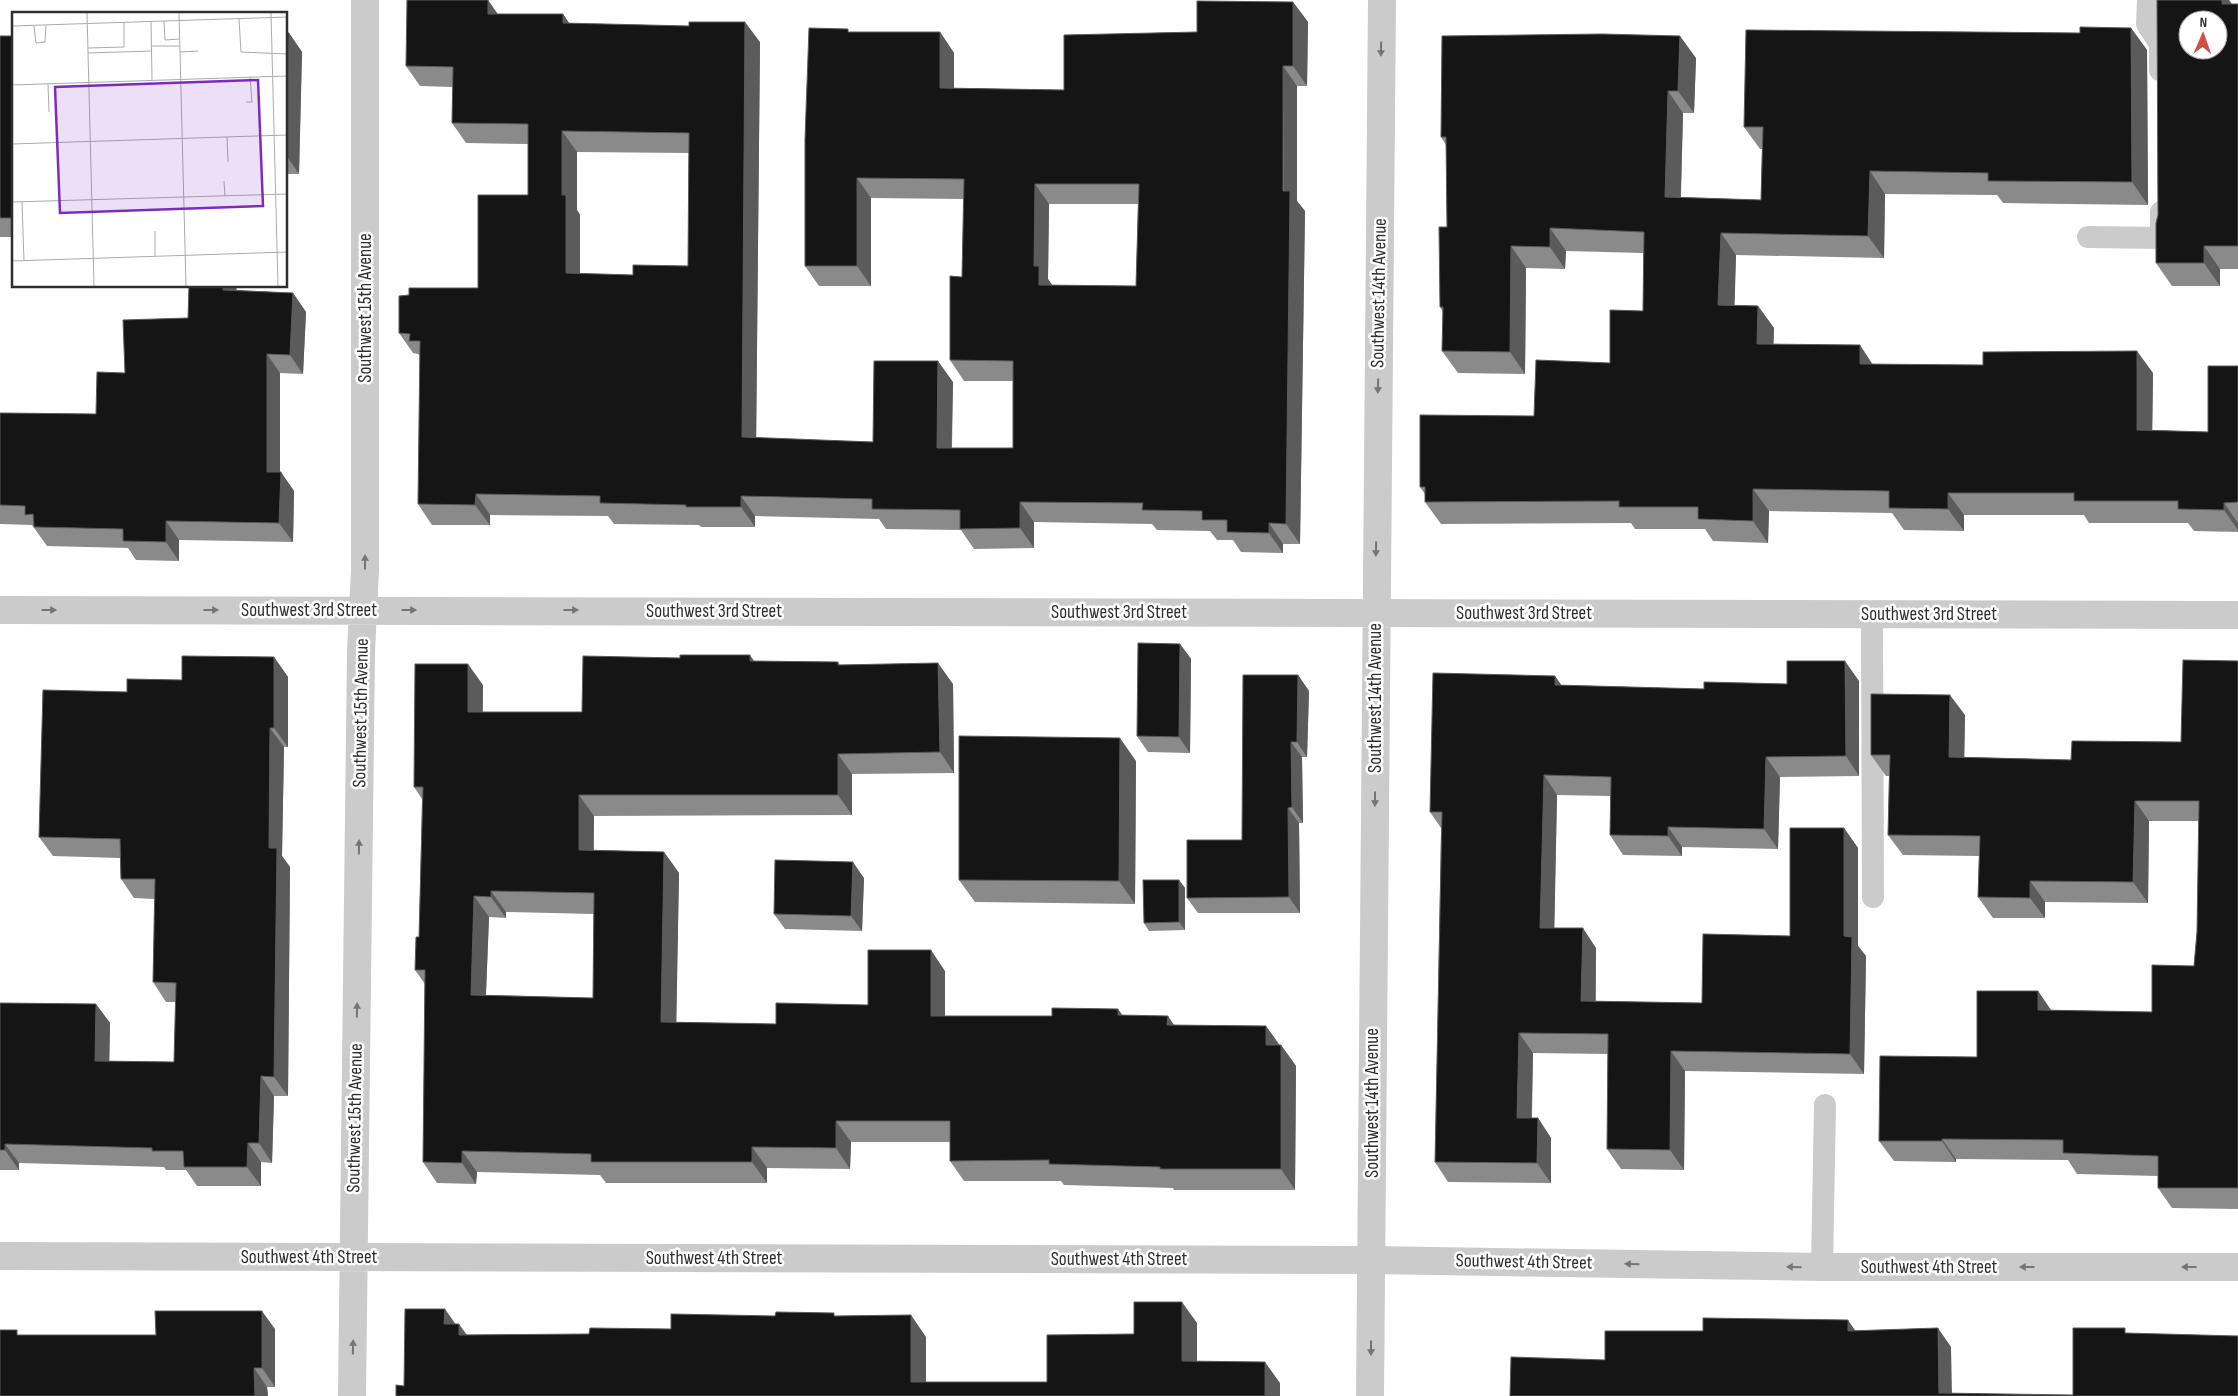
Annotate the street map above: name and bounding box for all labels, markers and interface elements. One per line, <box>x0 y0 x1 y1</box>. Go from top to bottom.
north arrow <box>2178 10 2228 60</box>
inset map <box>12 12 288 288</box>
text: N <box>2199 14 2207 31</box>
one-way arrow <box>1377 41 1385 57</box>
street label: Southwest 14th Avenue <box>1366 218 1392 368</box>
street label: Southwest 15th Avenue <box>354 233 377 383</box>
one-way arrow <box>1374 378 1382 394</box>
one-way arrow <box>1372 541 1380 557</box>
one-way arrow <box>361 554 369 570</box>
street label: Southwest 3rd Street <box>241 599 377 622</box>
street label: Southwest 3rd Street <box>646 600 782 623</box>
street label: Southwest 3rd Street <box>1051 601 1187 624</box>
street label: Southwest 3rd Street <box>1456 602 1592 625</box>
street label: Southwest 3rd Street <box>1861 603 1997 626</box>
one-way arrow <box>41 606 57 614</box>
one-way arrow <box>203 606 219 614</box>
one-way arrow <box>401 606 417 614</box>
one-way arrow <box>563 607 579 615</box>
street label: Southwest 14th Avenue <box>1364 623 1387 773</box>
street label: Southwest 15th Avenue <box>348 638 374 788</box>
one-way arrow <box>1370 791 1378 807</box>
one-way arrow <box>355 839 363 855</box>
one-way arrow <box>353 1002 361 1018</box>
street label: Southwest 14th Avenue <box>1361 1028 1384 1178</box>
street label: Southwest 15th Avenue <box>342 1043 368 1193</box>
street label: Southwest 4th Street <box>241 1246 378 1269</box>
street label: Southwest 4th Street <box>646 1247 783 1270</box>
street label: Southwest 4th Street <box>1051 1248 1188 1271</box>
street label: Southwest 4th Street <box>1455 1249 1593 1275</box>
street label: Southwest 4th Street <box>1861 1256 1998 1279</box>
one-way arrow <box>1624 1260 1640 1268</box>
one-way arrow <box>1786 1263 1802 1271</box>
one-way arrow <box>2019 1263 2035 1271</box>
one-way arrow <box>2181 1263 2197 1271</box>
one-way arrow <box>349 1339 357 1355</box>
one-way arrow <box>1367 1340 1375 1356</box>

